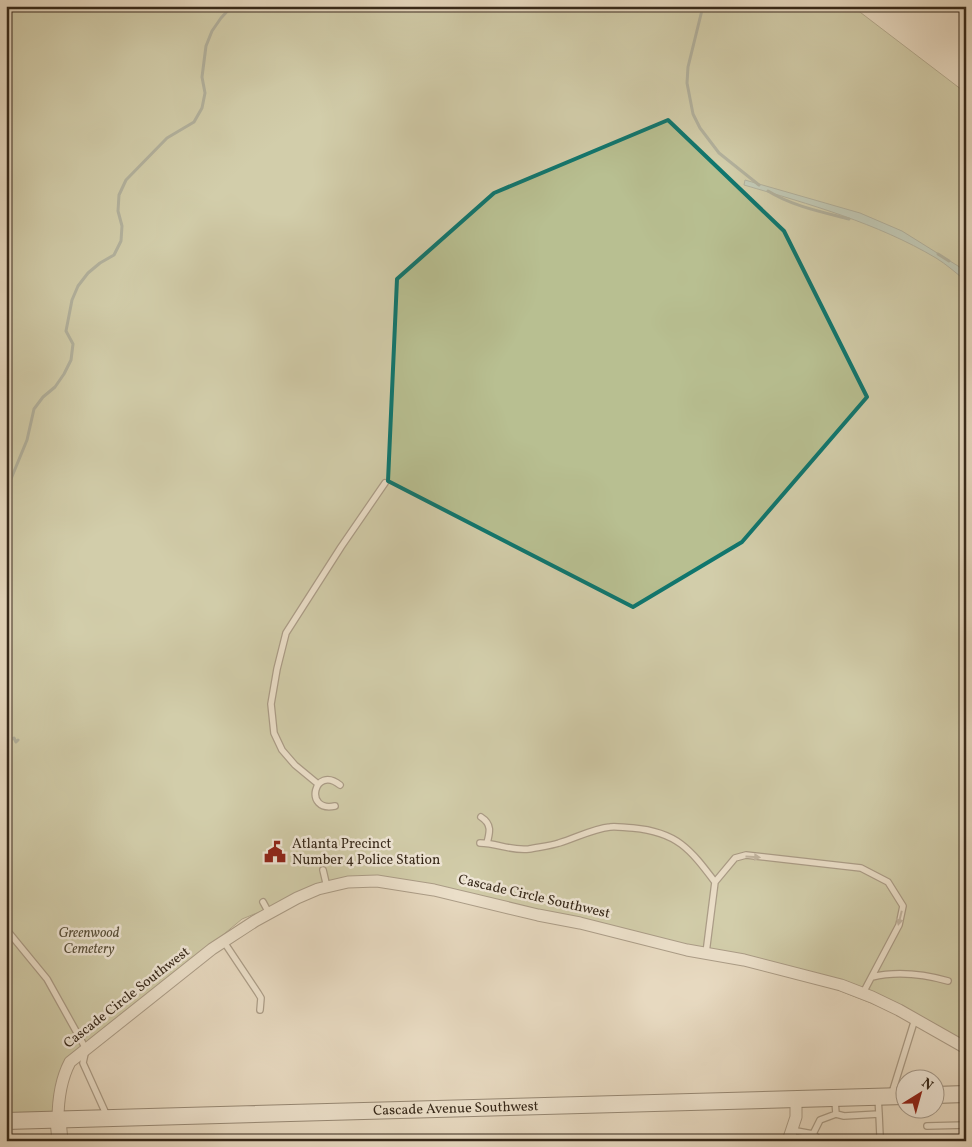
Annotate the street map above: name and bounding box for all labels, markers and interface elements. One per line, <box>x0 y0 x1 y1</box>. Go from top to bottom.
place label: Atlanta Precinct Number 4 Police Station <box>292 835 440 870</box>
public building icon: Atlanta Precinct Number 4 Police Station <box>262 839 288 865</box>
one-way arrow <box>745 853 761 861</box>
street label: Cascade Circle Southwest <box>456 870 612 924</box>
one-way arrow <box>896 910 904 925</box>
park label: Greenwood Cemetery <box>59 924 120 959</box>
street label: Cascade Circle Southwest <box>60 943 194 1053</box>
north arrow <box>894 1070 944 1120</box>
text: N <box>917 1074 937 1095</box>
street label: Cascade Avenue Southwest <box>373 1097 539 1120</box>

